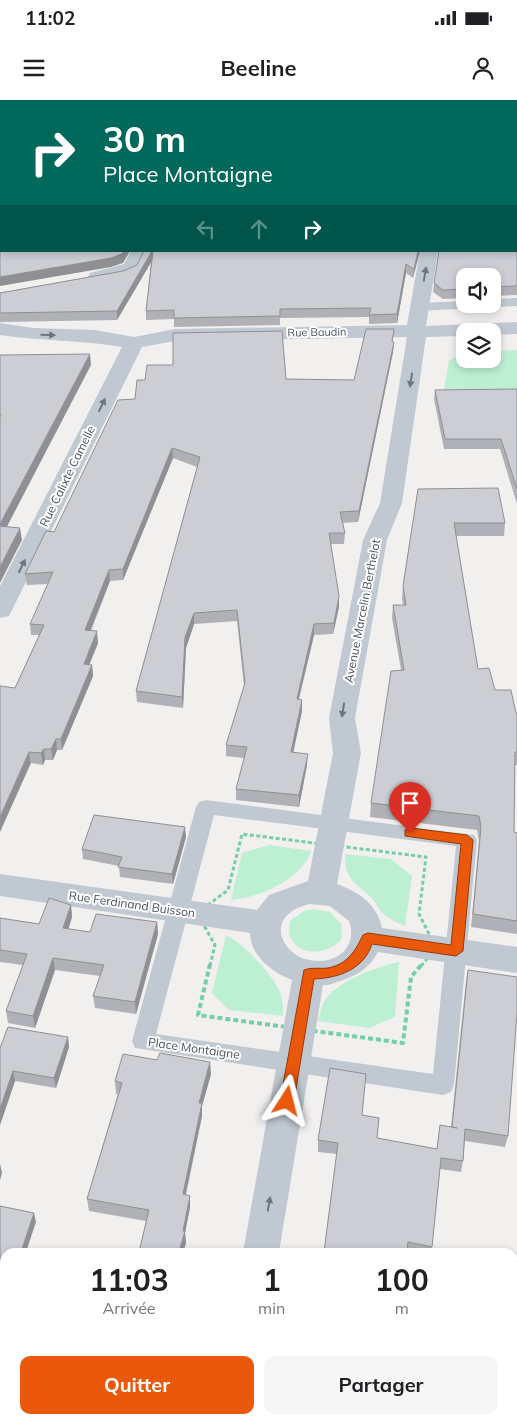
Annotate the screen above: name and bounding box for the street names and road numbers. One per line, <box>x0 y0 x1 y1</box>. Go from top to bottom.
street label: Rue Baudin <box>287 324 347 340</box>
street label: Rue Calixte Camelle <box>36 423 98 529</box>
street label: Avenue Marcelin Berthelot <box>341 538 383 684</box>
street label: Rue Ferdinand Buisson <box>68 888 196 920</box>
street label: Place Montaigne <box>147 1034 241 1062</box>

